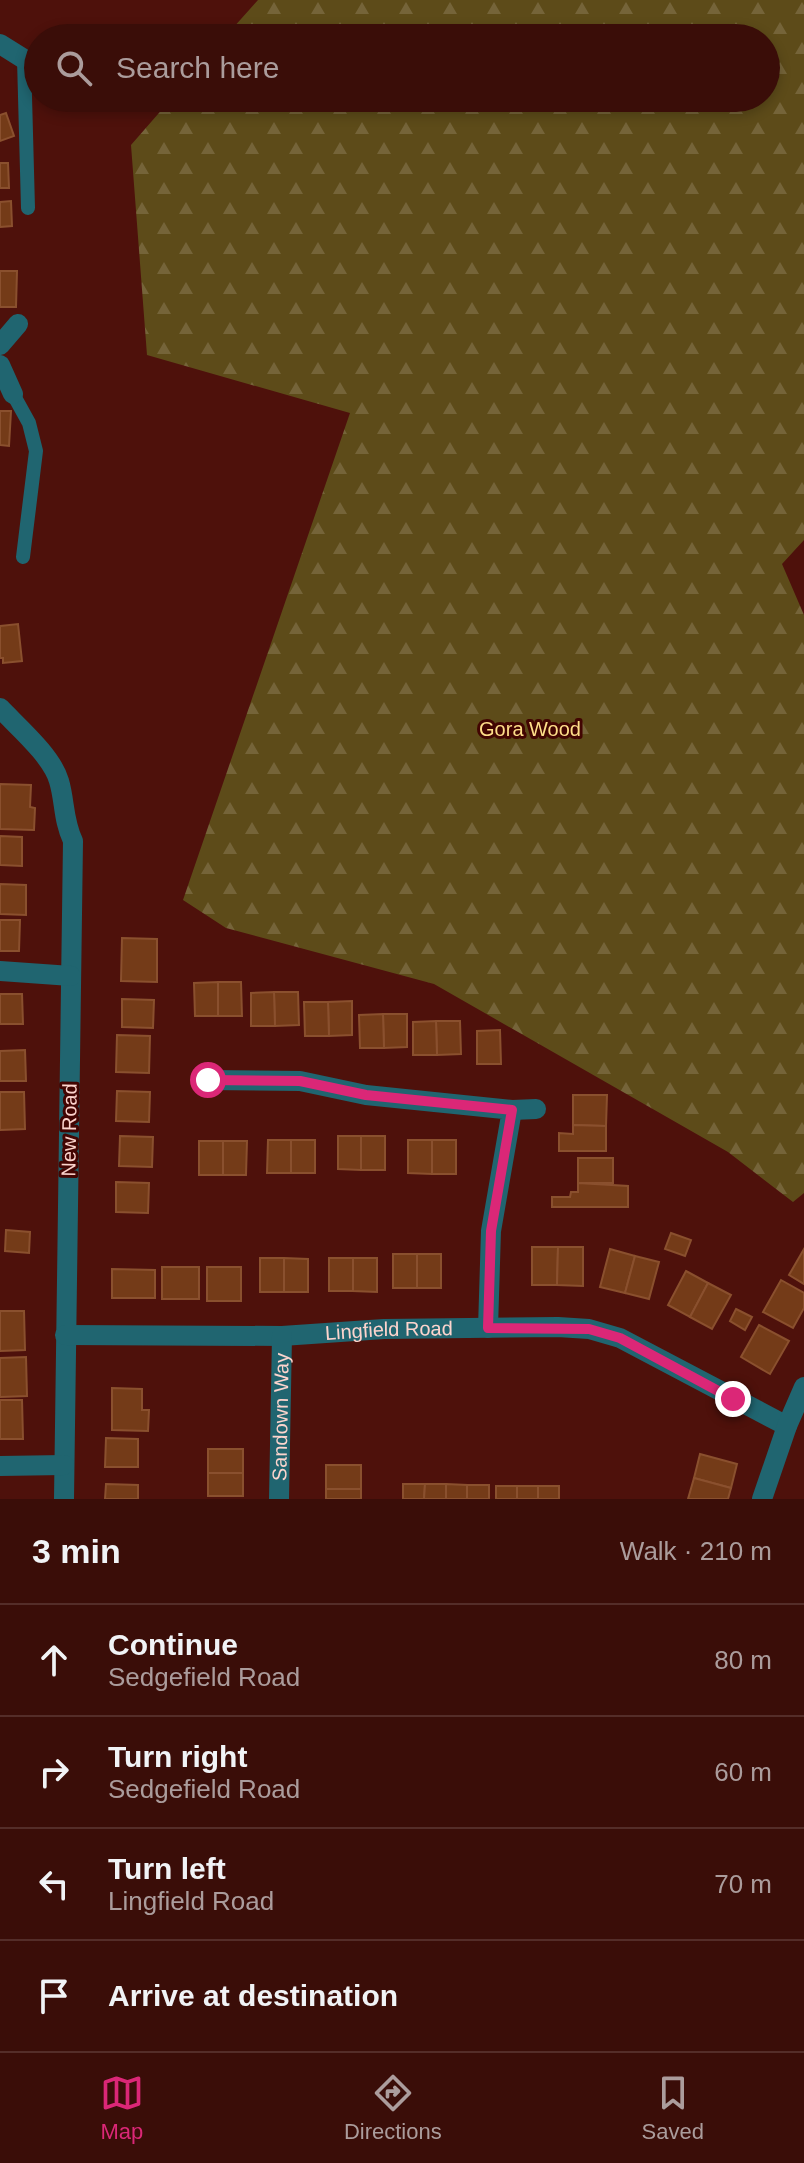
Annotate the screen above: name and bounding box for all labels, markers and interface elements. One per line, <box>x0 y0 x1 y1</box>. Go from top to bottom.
search box <box>24 24 780 112</box>
icon: search <box>52 46 96 90</box>
text: Search here <box>116 51 279 84</box>
park label: Gora Wood <box>479 718 581 740</box>
route start <box>190 1062 226 1098</box>
street label: New Road <box>57 1083 81 1177</box>
street label: Lingfield Road <box>324 1317 453 1344</box>
street label: Sandown Way <box>268 1353 293 1481</box>
route end <box>715 1381 751 1417</box>
text: 3 min <box>32 1532 121 1570</box>
text: Walk · 210 m <box>620 1536 772 1566</box>
text: Continue <box>108 1628 238 1661</box>
icon: ahead <box>32 1638 76 1682</box>
text: 80 m <box>714 1645 772 1675</box>
text: Sedgefield Road <box>108 1662 300 1692</box>
text: Turn right <box>108 1740 247 1773</box>
icon: right <box>32 1750 76 1794</box>
text: 60 m <box>714 1757 772 1787</box>
text: Sedgefield Road <box>108 1774 300 1804</box>
text: Turn left <box>108 1852 226 1885</box>
icon: left <box>32 1862 76 1906</box>
text: 70 m <box>714 1869 772 1899</box>
text: Lingfield Road <box>108 1886 274 1916</box>
icon: arrive <box>32 1974 76 2018</box>
text: Arrive at destination <box>108 1979 398 2012</box>
tab: Map <box>100 2071 144 2145</box>
tab: Directions <box>344 2071 442 2145</box>
tab: Saved <box>642 2071 704 2145</box>

